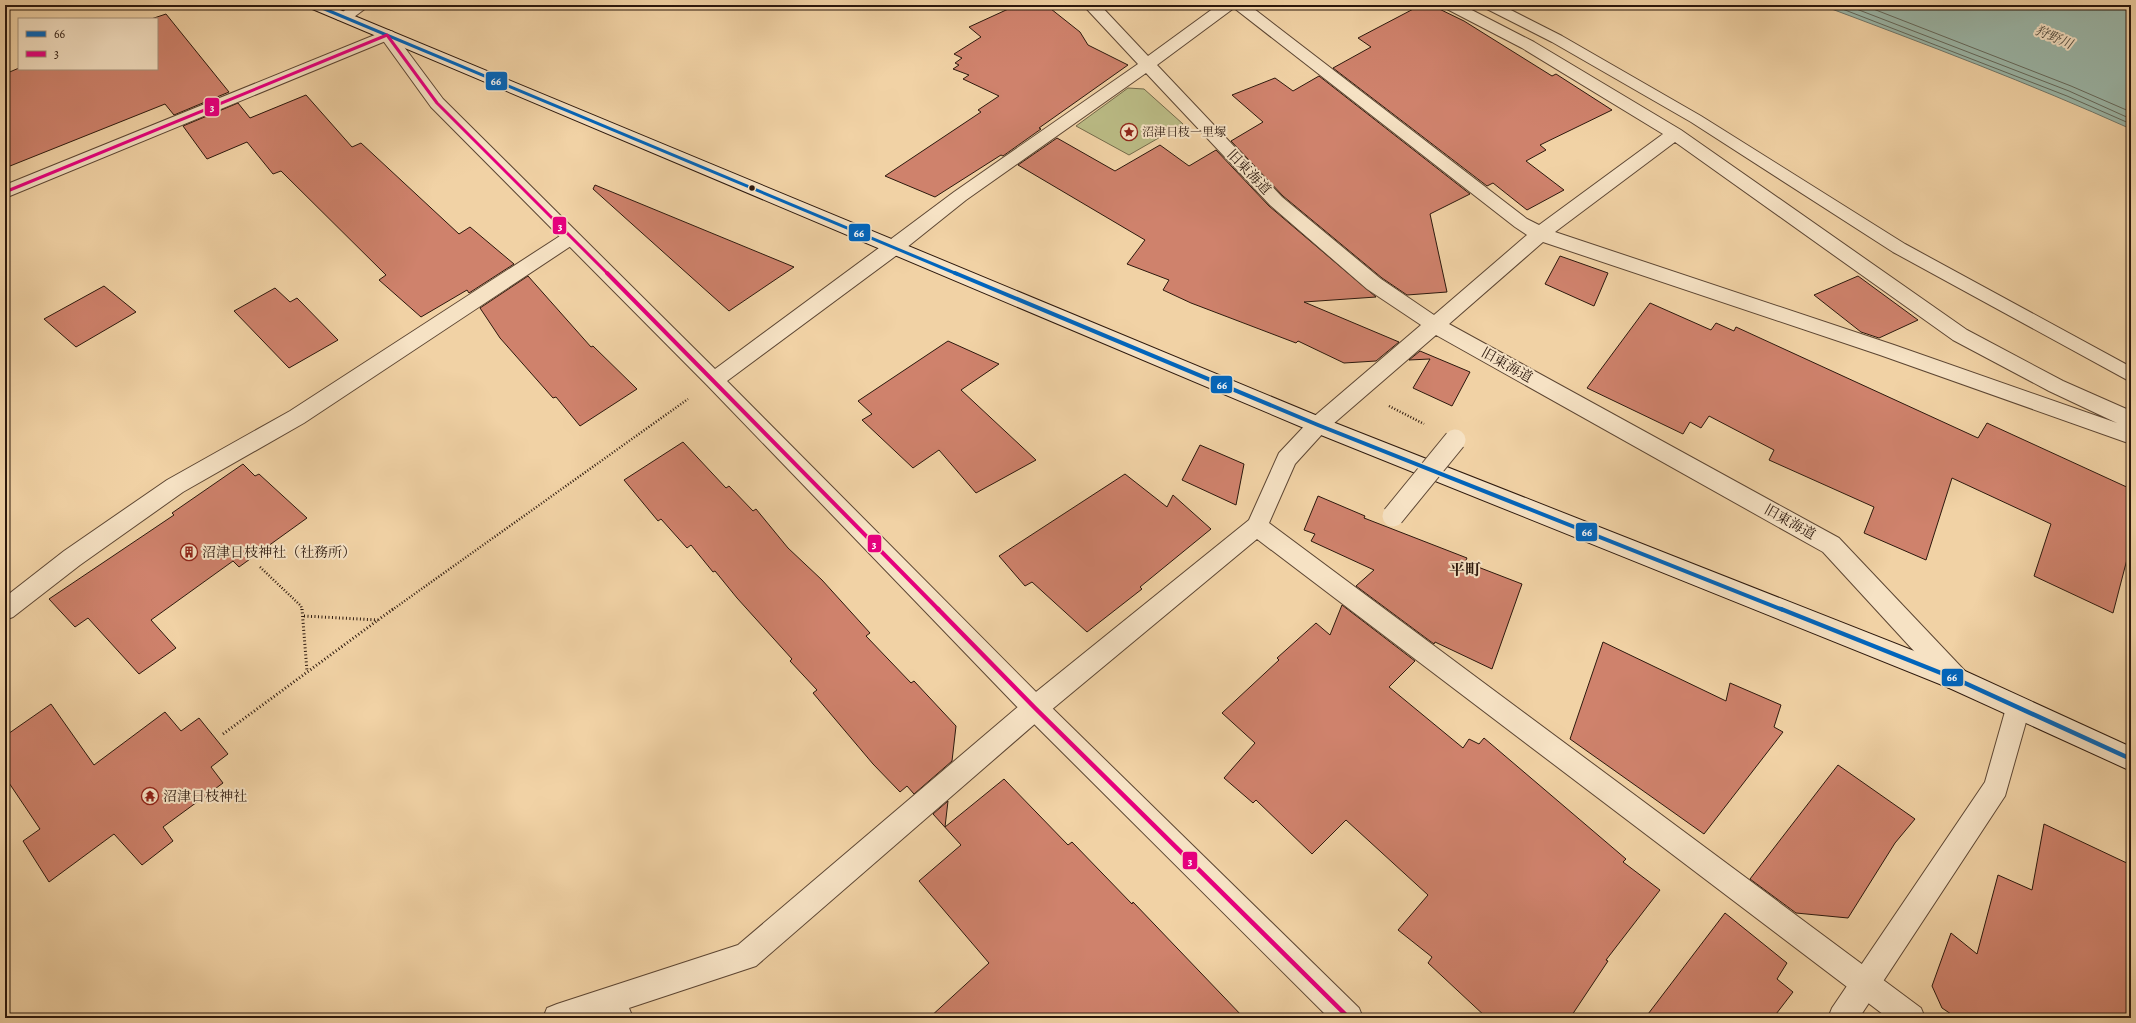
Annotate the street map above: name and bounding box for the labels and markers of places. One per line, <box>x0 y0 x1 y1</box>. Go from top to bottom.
place icon: 沼津日枝一里塚 <box>1119 122 1139 142</box>
place label: 沼津日枝一里塚 <box>1142 124 1226 140</box>
unlabelled marker <box>747 183 757 193</box>
building icon: 沼津日枝神社（社務所） <box>179 542 199 562</box>
place label: 沼津日枝神社（社務所） <box>202 543 356 562</box>
temple icon: 沼津日枝神社 <box>140 786 160 806</box>
place label: 沼津日枝神社 <box>163 787 247 806</box>

